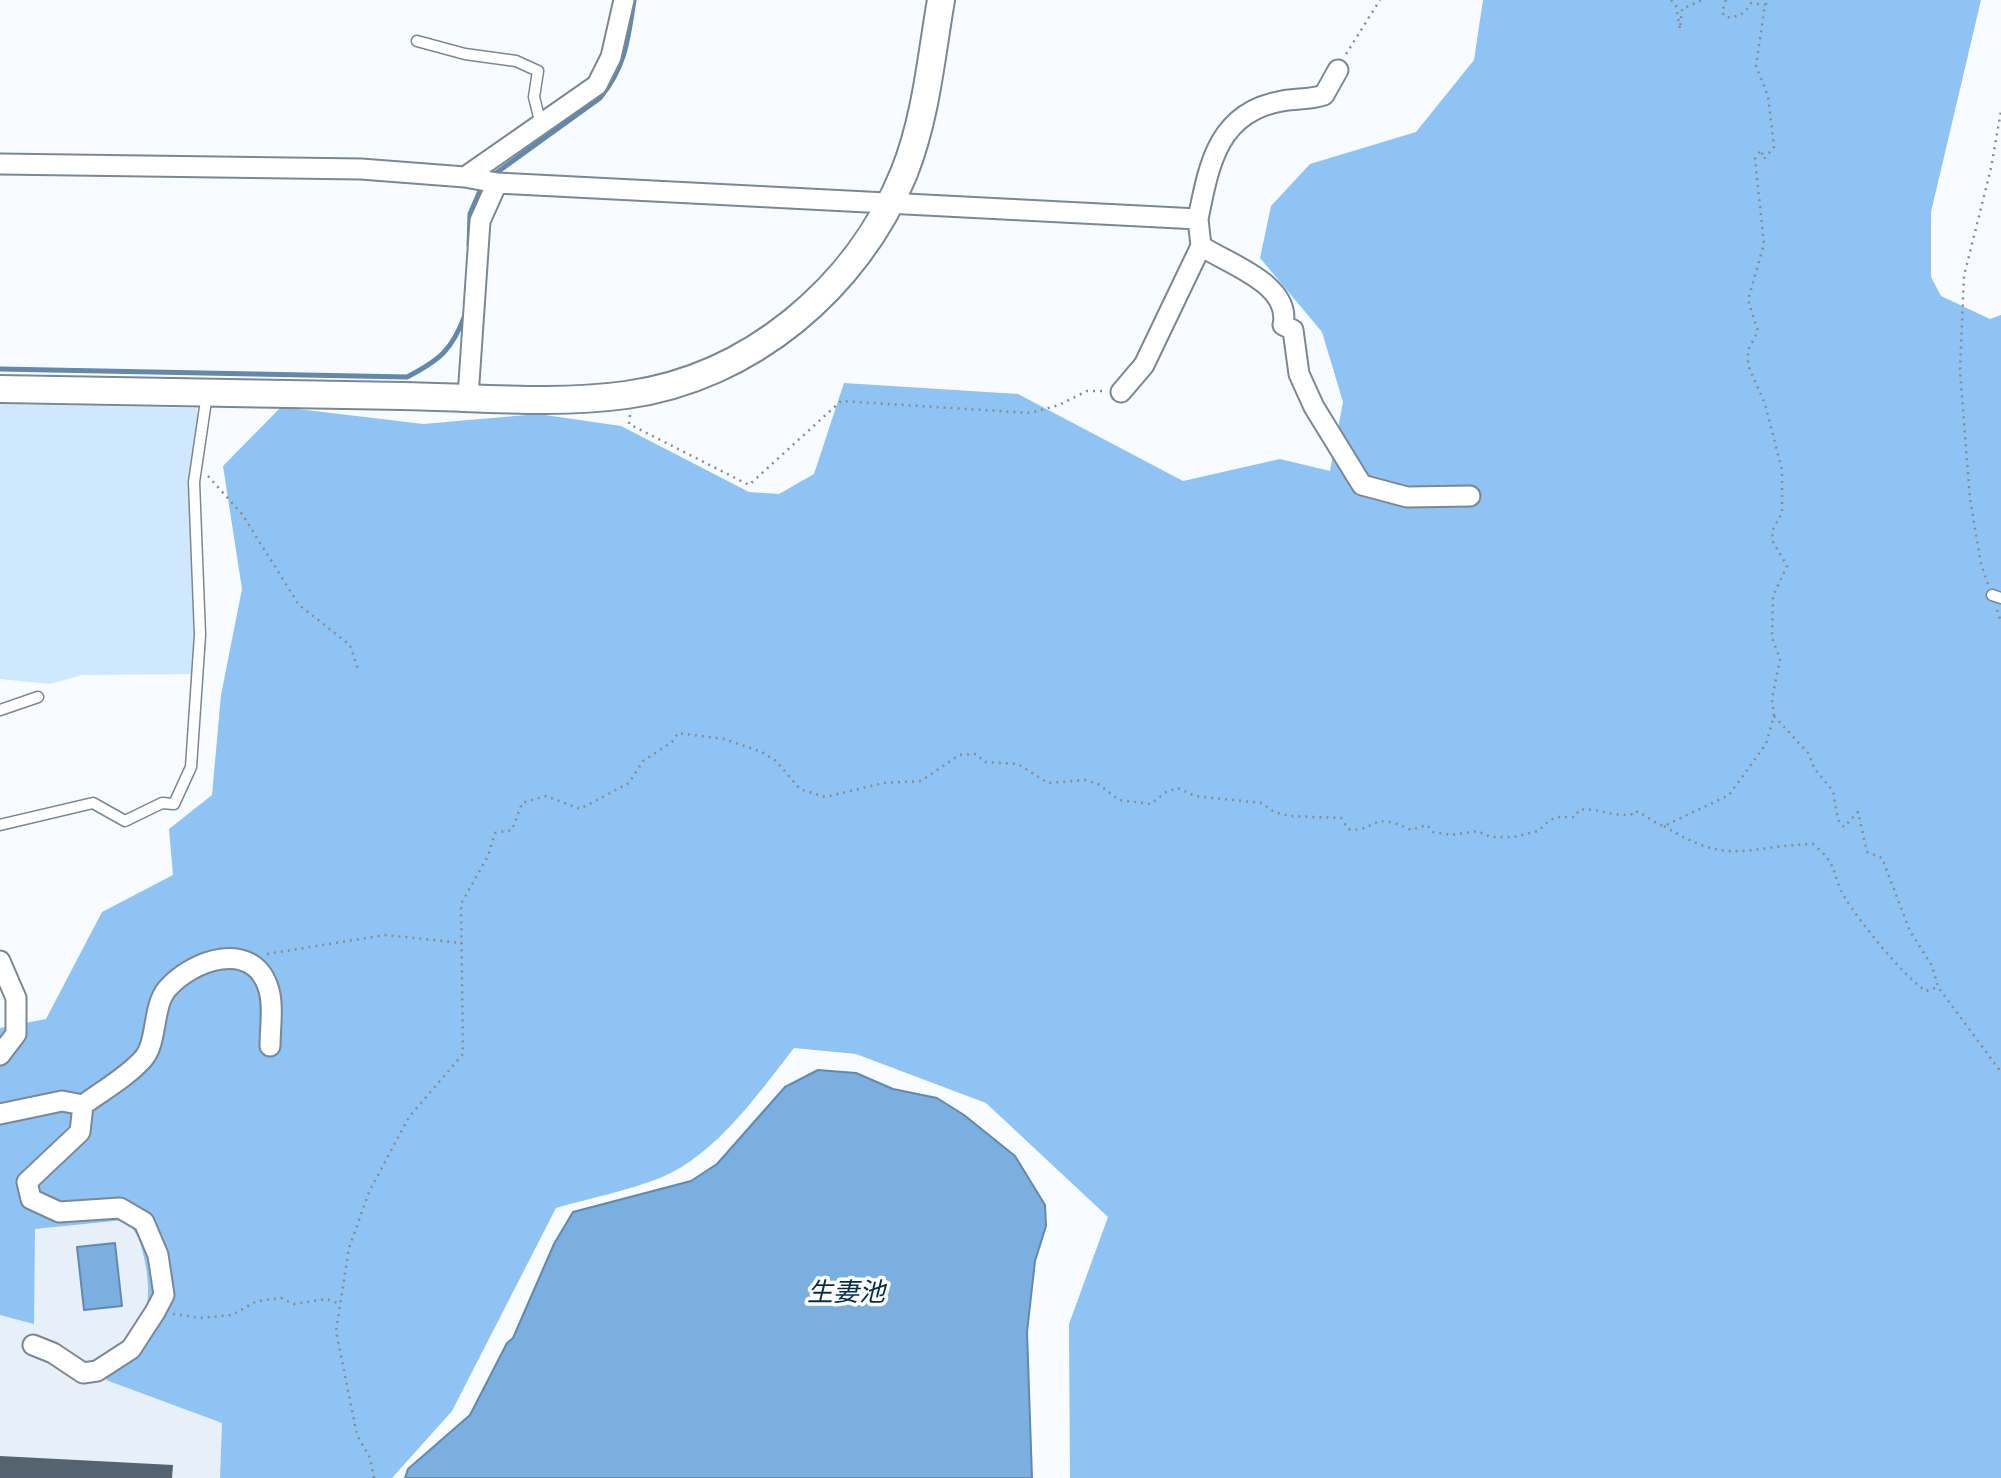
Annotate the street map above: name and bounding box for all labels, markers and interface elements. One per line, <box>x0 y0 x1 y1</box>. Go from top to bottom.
water label: 生妻池 <box>807 1278 885 1310</box>

